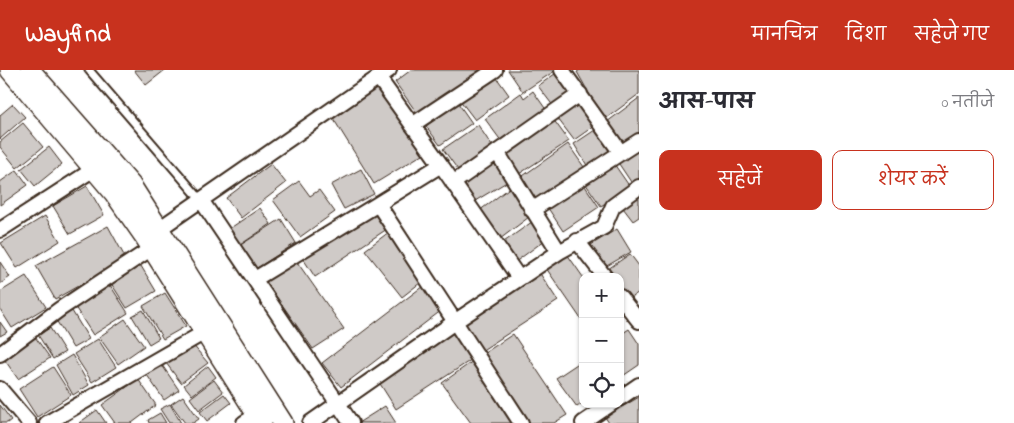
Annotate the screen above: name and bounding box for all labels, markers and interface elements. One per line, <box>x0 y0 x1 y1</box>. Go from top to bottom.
text: Wayfind <box>25 18 111 53</box>
text: मानचित्र <box>751 23 818 49</box>
text: दिशा <box>846 23 886 49</box>
text: सहेजे गए <box>914 23 989 49</box>
text: आस-पास <box>659 88 754 118</box>
text: 0 नतीजे <box>942 91 994 115</box>
button: सहेजें <box>659 150 822 210</box>
button: शेयर करें <box>832 150 994 210</box>
map controls <box>579 273 624 408</box>
button: + <box>579 273 624 318</box>
button: − <box>579 318 624 363</box>
button: locate <box>579 363 624 408</box>

